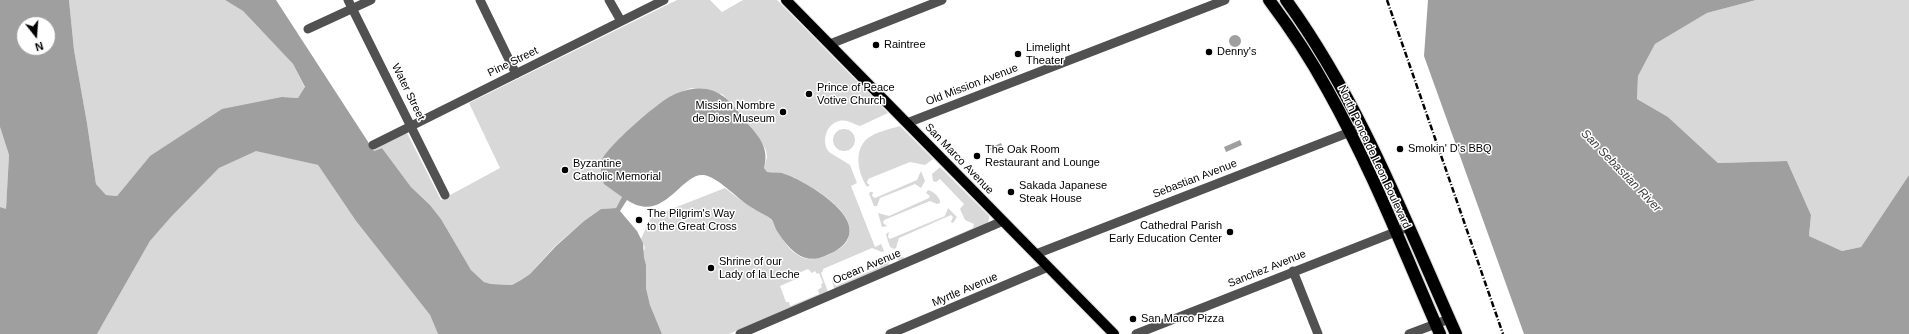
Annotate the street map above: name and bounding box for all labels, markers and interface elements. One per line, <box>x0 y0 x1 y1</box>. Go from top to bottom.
north arrow <box>16 16 56 56</box>
place label: Raintree <box>884 38 926 52</box>
text: N <box>34 40 45 53</box>
marker: Raintree <box>871 40 881 50</box>
place label: Limelight Theater <box>1026 41 1070 67</box>
street label: Pine Street <box>486 44 540 80</box>
place label: Denny's <box>1217 45 1256 59</box>
marker: Denny's <box>1204 47 1214 57</box>
marker: Limelight Theater <box>1013 49 1023 59</box>
street label: Old Mission Avenue <box>924 61 1020 109</box>
street label: Water Street <box>389 62 427 122</box>
place label: Prince of Peace Votive Church <box>817 81 895 107</box>
street label: North Ponce de Leon Boulevard <box>1335 83 1413 231</box>
marker: Prince of Peace Votive Church <box>804 89 814 99</box>
place label: Mission Nombre de Dios Museum <box>692 99 775 125</box>
marker: Mission Nombre de Dios Museum <box>778 107 788 117</box>
street label: San Marco Avenue <box>922 121 996 197</box>
water label: San Sebastian River <box>1578 127 1664 215</box>
place label: Smokin' D's BBQ <box>1408 142 1492 156</box>
place label: The Oak Room Restaurant and Lounge <box>985 143 1100 169</box>
marker: Smokin' D's BBQ <box>1395 144 1405 154</box>
marker: The Oak Room Restaurant and Lounge <box>972 151 982 161</box>
place label: Byzantine Catholic Memorial <box>573 157 661 183</box>
street label: Sebastian Avenue <box>1151 157 1239 201</box>
marker: Byzantine Catholic Memorial <box>560 165 570 175</box>
place label: Sakada Japanese Steak House <box>1019 179 1107 205</box>
marker: Sakada Japanese Steak House <box>1006 187 1016 197</box>
place label: The Pilgrim's Way to the Great Cross <box>647 207 737 233</box>
marker: The Pilgrim's Way to the Great Cross <box>634 215 644 225</box>
place label: Cathedral Parish Early Education Center <box>1109 219 1222 245</box>
marker: Cathedral Parish Early Education Center <box>1225 227 1235 237</box>
street label: Ocean Avenue <box>831 247 903 287</box>
street label: Sanchez Avenue <box>1226 247 1308 291</box>
place label: Shrine of our Lady of la Leche <box>719 255 800 281</box>
marker: Shrine of our Lady of la Leche <box>706 263 716 273</box>
street label: Myrtle Avenue <box>930 270 1000 310</box>
place label: San Marco Pizza <box>1141 312 1224 326</box>
marker: San Marco Pizza <box>1128 314 1138 324</box>

